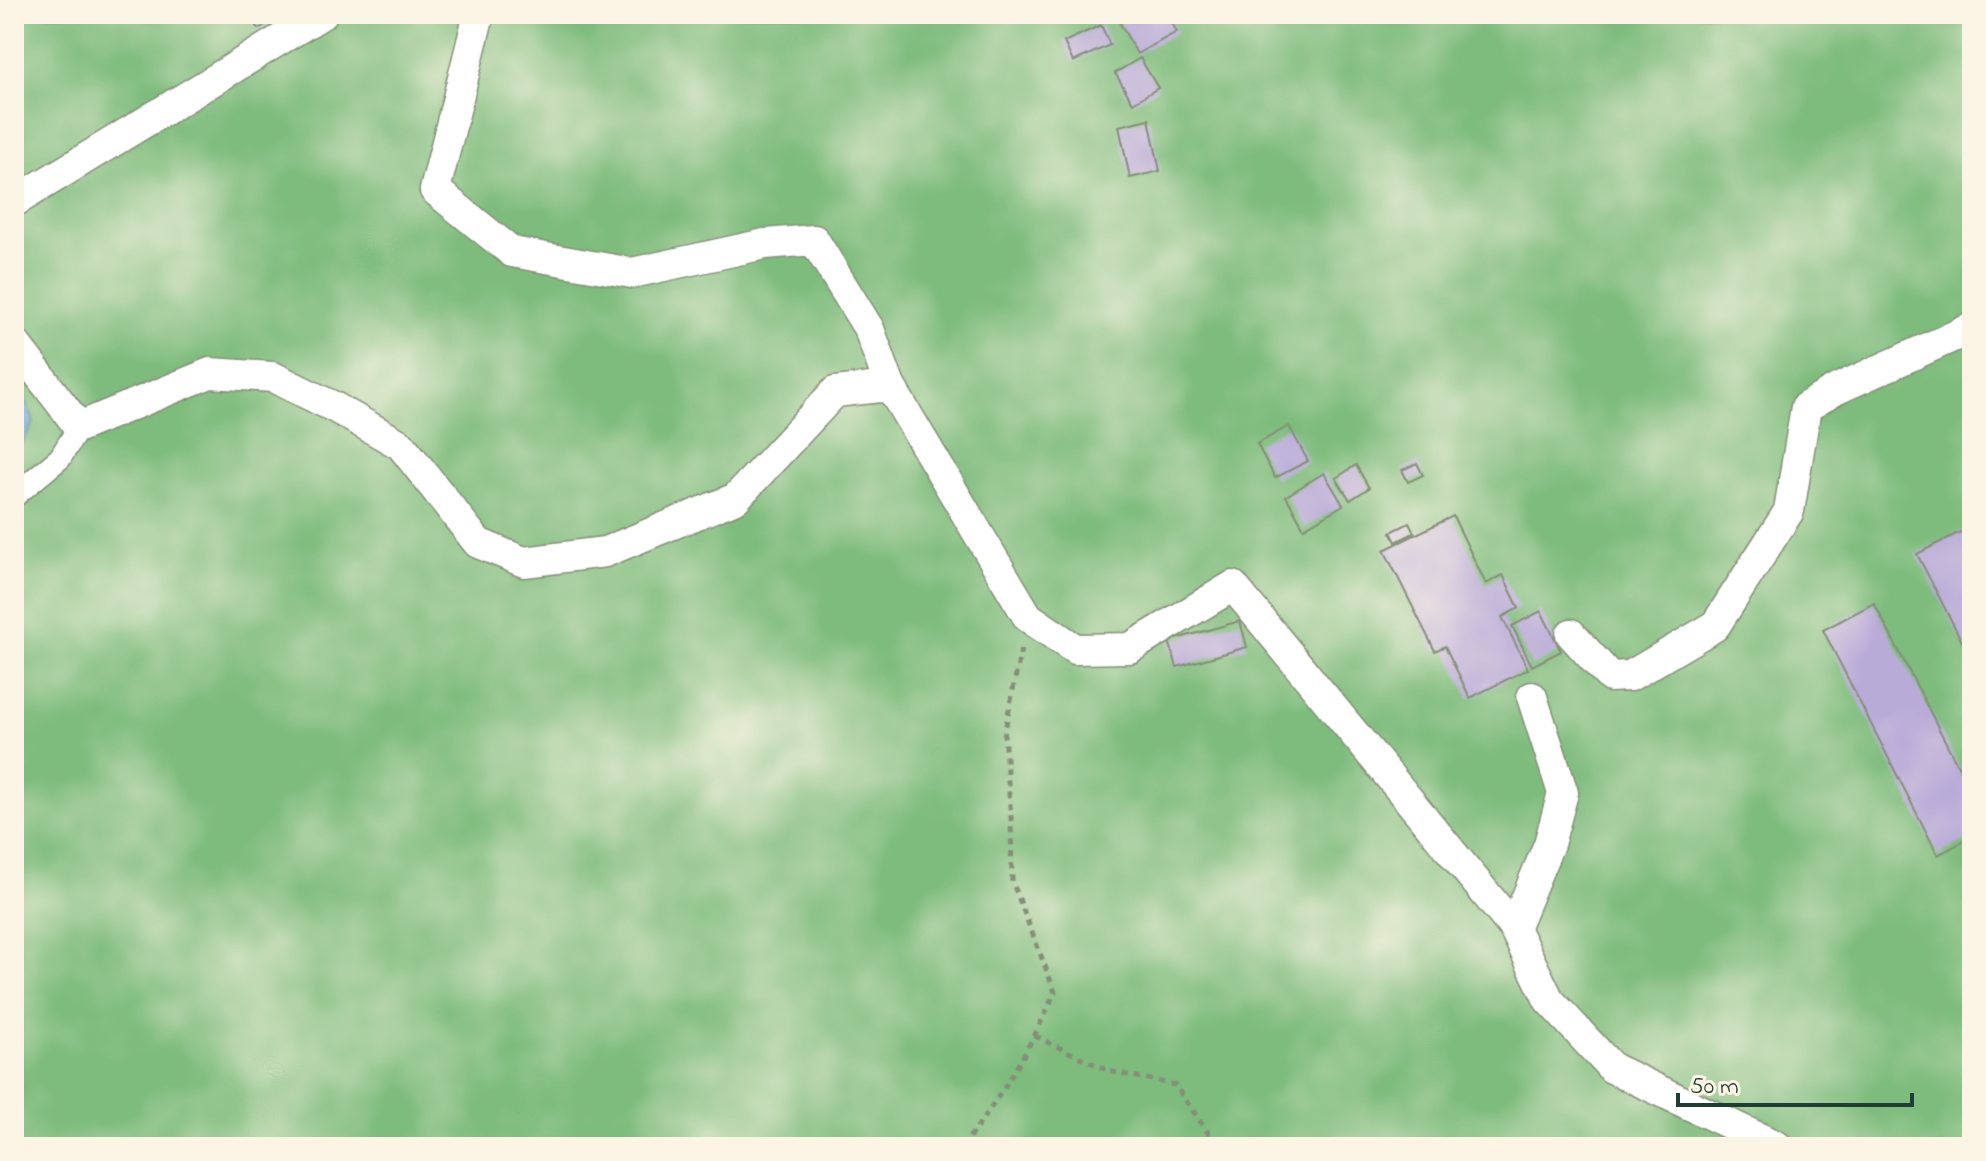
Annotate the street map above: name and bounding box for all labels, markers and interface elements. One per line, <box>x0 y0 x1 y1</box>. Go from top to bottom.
scale bar <box>1678 1057 1912 1107</box>
text: 50 m <box>1690 1070 1739 1105</box>

